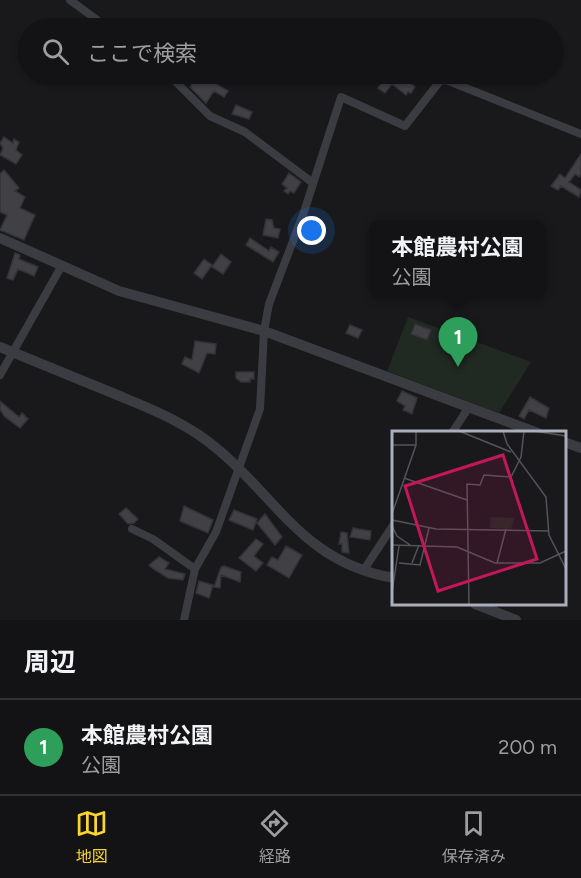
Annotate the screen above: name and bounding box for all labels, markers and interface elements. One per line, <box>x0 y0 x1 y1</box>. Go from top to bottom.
search box <box>18 18 563 84</box>
icon: search <box>39 35 72 68</box>
text: ここで検索 <box>87 40 197 67</box>
your location <box>297 216 326 245</box>
popup <box>369 220 546 298</box>
text: 本館農村公園 <box>391 234 524 261</box>
text: 公園 <box>391 265 431 289</box>
pin: 1 <box>438 318 478 367</box>
inset map <box>392 431 566 605</box>
text: 周辺 <box>24 646 76 678</box>
text: 本館農村公園 <box>81 722 213 749</box>
text: 1 <box>39 735 48 759</box>
text: 200 m <box>498 735 557 759</box>
text: 公園 <box>81 753 121 777</box>
tab: 地図 <box>75 807 108 867</box>
tab: 経路 <box>258 807 291 867</box>
tab: 保存済み <box>442 807 506 867</box>

